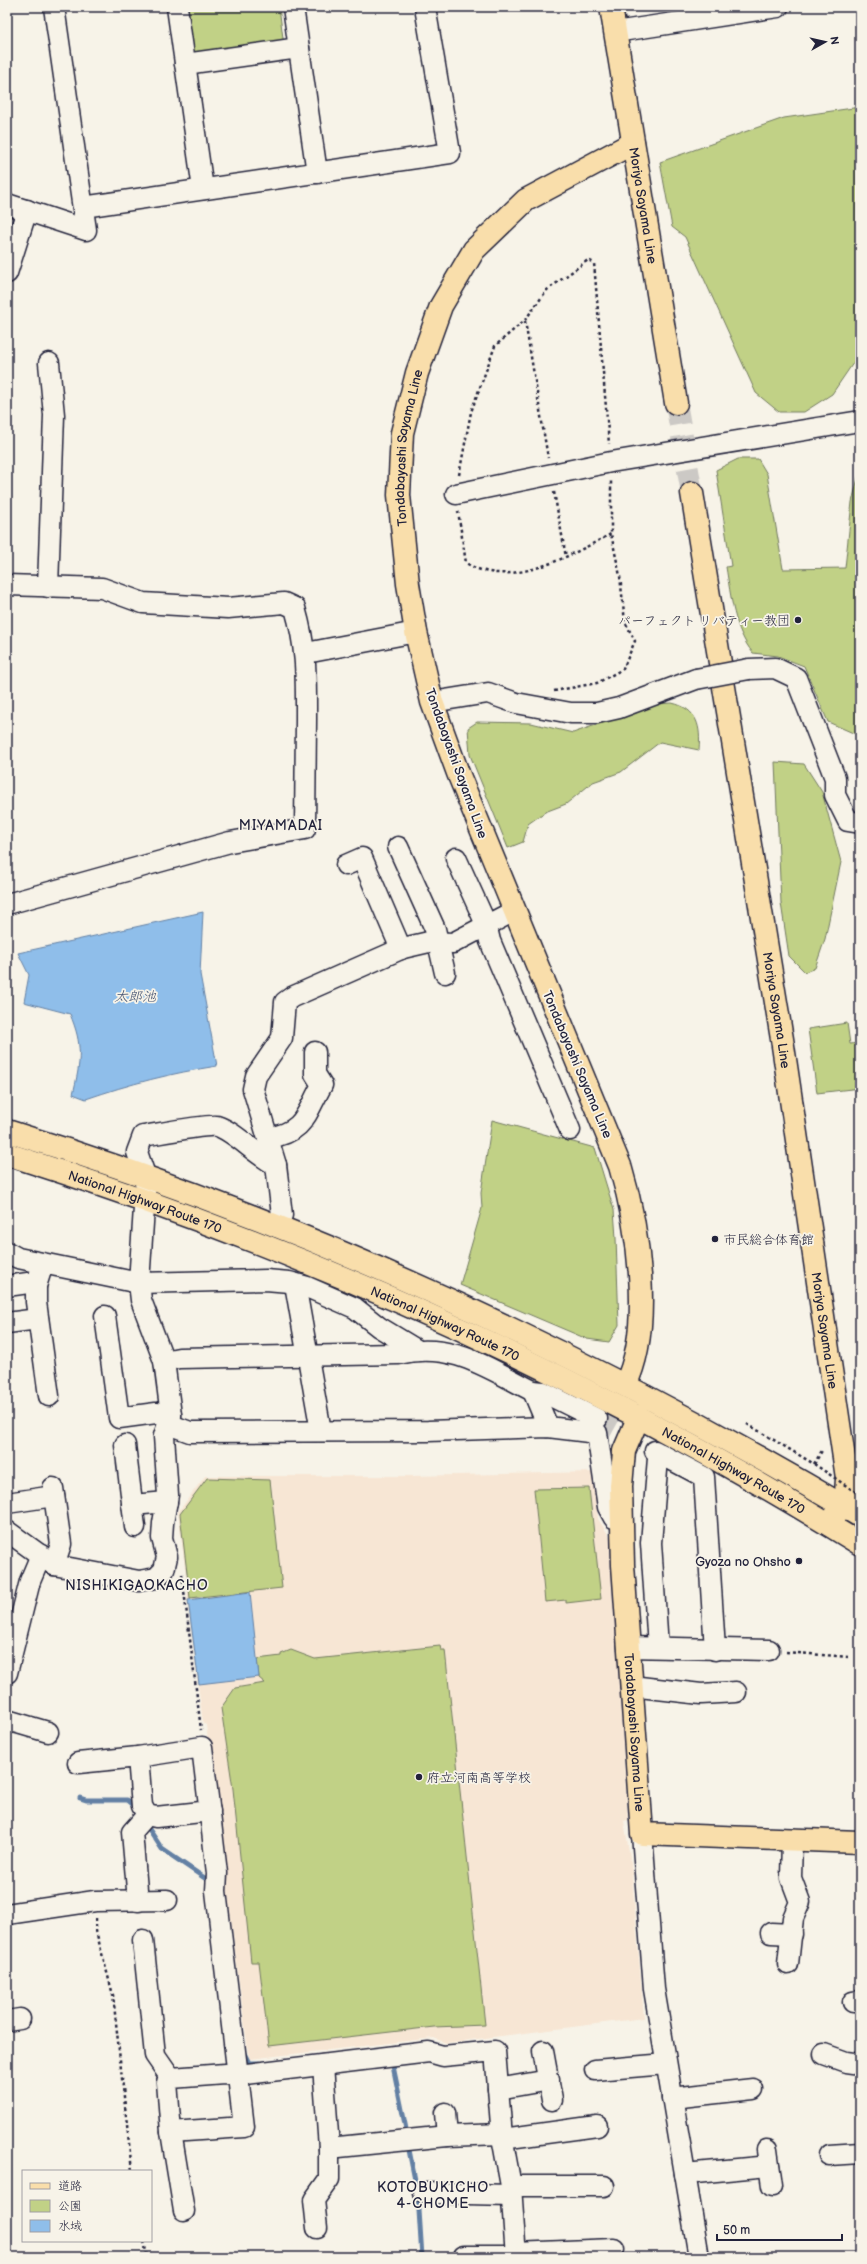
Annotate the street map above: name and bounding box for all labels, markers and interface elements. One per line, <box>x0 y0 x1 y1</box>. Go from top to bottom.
north arrow <box>805 22 845 62</box>
text: N <box>827 36 841 46</box>
street label: Moriya Sayama Line <box>625 146 660 265</box>
street label: Tondabayashi Sayama Line <box>392 367 427 527</box>
place label: パーフェクト リバティー教団 <box>618 613 790 629</box>
marker: パーフェクト リバティー教団 <box>793 615 803 625</box>
street label: Tondabayashi Sayama Line <box>421 686 491 841</box>
district label: MIYAMADAI <box>239 817 323 834</box>
street label: Moriya Sayama Line <box>759 951 793 1070</box>
water label: 太郎池 <box>114 988 157 1005</box>
street label: Tondabayashi Sayama Line <box>539 988 616 1141</box>
street label: National Highway Route 170 <box>66 1168 224 1237</box>
place label: 市民総合体育館 <box>723 1232 814 1248</box>
marker: 市民総合体育館 <box>710 1234 720 1244</box>
street label: Moriya Sayama Line <box>808 1271 841 1390</box>
street label: National Highway Route 170 <box>368 1283 522 1365</box>
street label: National Highway Route 170 <box>659 1424 808 1518</box>
place label: Gyoza no Ohsho <box>695 1554 791 1570</box>
marker: Gyoza no Ohsho <box>794 1556 804 1566</box>
district label: NISHIKIGAOKACHO <box>65 1577 209 1594</box>
street label: Tondabayashi Sayama Line <box>620 1653 647 1813</box>
place label: 府立河南高等学校 <box>427 1770 531 1786</box>
marker: 府立河南高等学校 <box>414 1772 424 1782</box>
legend <box>22 2170 152 2242</box>
text: 道路 <box>58 2179 82 2194</box>
district label: KOTOBUKICHO 4-CHOME <box>377 2179 489 2212</box>
text: 公園 <box>58 2199 82 2214</box>
scale bar <box>717 2216 842 2242</box>
text: 水域 <box>58 2219 82 2234</box>
text: 50 m <box>723 2223 750 2238</box>

